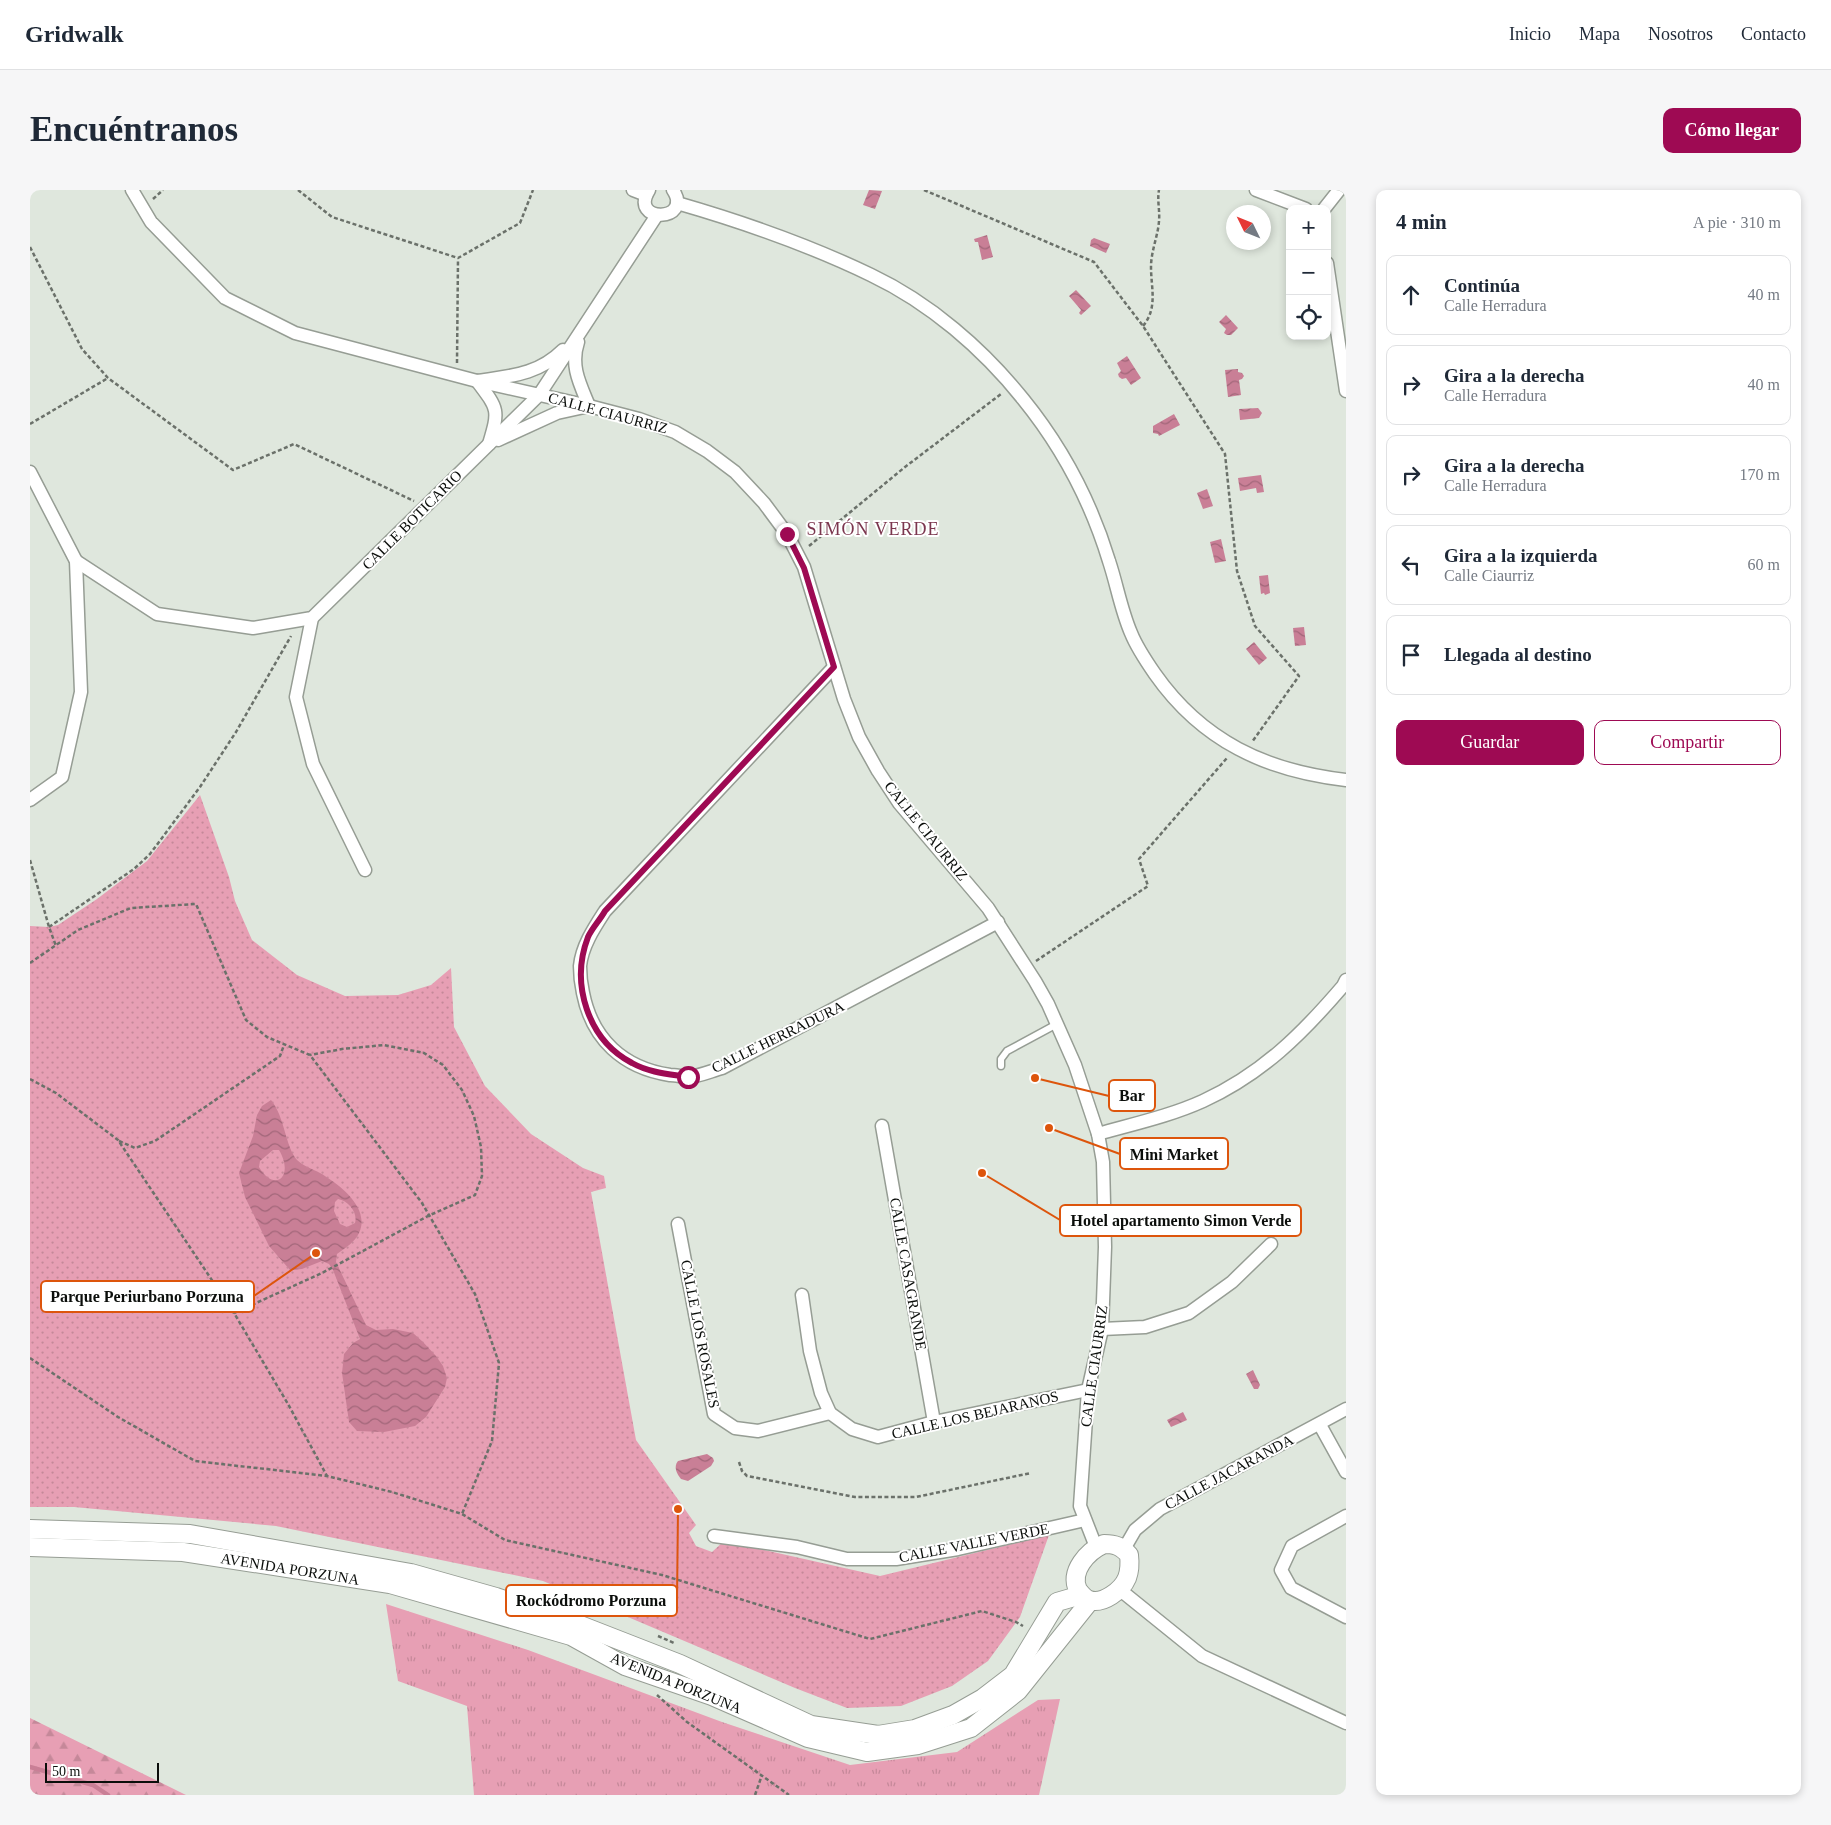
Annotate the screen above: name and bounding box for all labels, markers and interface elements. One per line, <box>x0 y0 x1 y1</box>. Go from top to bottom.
text: Gridwalk <box>25 21 124 47</box>
text: Inicio <box>1509 24 1551 44</box>
text: Mapa <box>1579 24 1620 44</box>
text: Nosotros <box>1648 24 1713 44</box>
text: Contacto <box>1741 24 1806 44</box>
button: Cómo llegar <box>1663 108 1801 153</box>
text: Encuéntranos <box>30 110 238 149</box>
north arrow <box>1226 205 1271 250</box>
map controls <box>1286 205 1331 340</box>
button: + <box>1286 205 1331 250</box>
text: 4 min <box>1396 210 1447 234</box>
text: A pie · 310 m <box>1693 214 1781 231</box>
button: − <box>1286 250 1331 295</box>
text: Continúa <box>1444 275 1520 296</box>
icon: ahead <box>1397 281 1425 309</box>
text: 40 m <box>1748 286 1780 303</box>
button: locate <box>1286 295 1331 340</box>
text: Calle Herradura <box>1444 297 1547 314</box>
text: Gira a la derecha <box>1444 365 1585 386</box>
icon: right <box>1397 371 1425 399</box>
text: 40 m <box>1748 376 1780 393</box>
text: Calle Herradura <box>1444 387 1547 404</box>
street label: CALLE CIAURRIZ <box>547 389 669 437</box>
text: Gira a la derecha <box>1444 455 1585 476</box>
icon: right <box>1397 461 1425 489</box>
text: 170 m <box>1740 466 1780 483</box>
street label: CALLE BOTICARIO <box>359 467 465 573</box>
text: Calle Herradura <box>1444 477 1547 494</box>
district label: SIMÓN VERDE <box>806 518 940 539</box>
route end <box>776 523 799 546</box>
text: Gira a la izquierda <box>1444 545 1598 566</box>
icon: left <box>1397 551 1425 579</box>
text: 60 m <box>1748 556 1780 573</box>
text: Calle Ciaurriz <box>1444 567 1534 584</box>
icon: arrive <box>1397 641 1425 669</box>
text: Llegada al destino <box>1444 644 1592 665</box>
button: Guardar <box>1396 720 1584 765</box>
button: Compartir <box>1594 720 1781 765</box>
street label: CALLE CIAURRIZ <box>881 778 971 884</box>
street label: CALLE HERRADURA <box>709 998 847 1076</box>
route start <box>677 1066 700 1089</box>
callout: Bar <box>1109 1080 1155 1111</box>
text: Bar <box>1119 1087 1145 1104</box>
callout: Mini Market <box>1120 1138 1228 1169</box>
text: Mini Market <box>1130 1146 1219 1163</box>
street label: CALLE CASAGRANDE <box>887 1196 929 1352</box>
callout: Hotel apartamento Simon Verde <box>1060 1205 1301 1236</box>
text: Hotel apartamento Simon Verde <box>1071 1212 1291 1230</box>
street label: CALLE LOS ROSALES <box>678 1258 722 1410</box>
callout: Parque Periurbano Porzuna <box>41 1281 254 1312</box>
text: Parque Periurbano Porzuna <box>50 1288 244 1306</box>
street label: CALLE CIAURRIZ <box>1078 1304 1110 1428</box>
street label: CALLE LOS BEJARANOS <box>890 1388 1060 1442</box>
street label: CALLE JACARANDA <box>1162 1431 1296 1513</box>
street label: CALLE VALLE VERDE <box>898 1521 1050 1565</box>
street label: AVENIDA PORZUNA <box>220 1550 361 1588</box>
callout: Rockódromo Porzuna <box>506 1585 677 1616</box>
text: Rockódromo Porzuna <box>516 1592 666 1609</box>
street label: AVENIDA PORZUNA <box>608 1649 744 1717</box>
scale bar <box>45 1760 159 1783</box>
text: 50 m <box>52 1764 80 1779</box>

